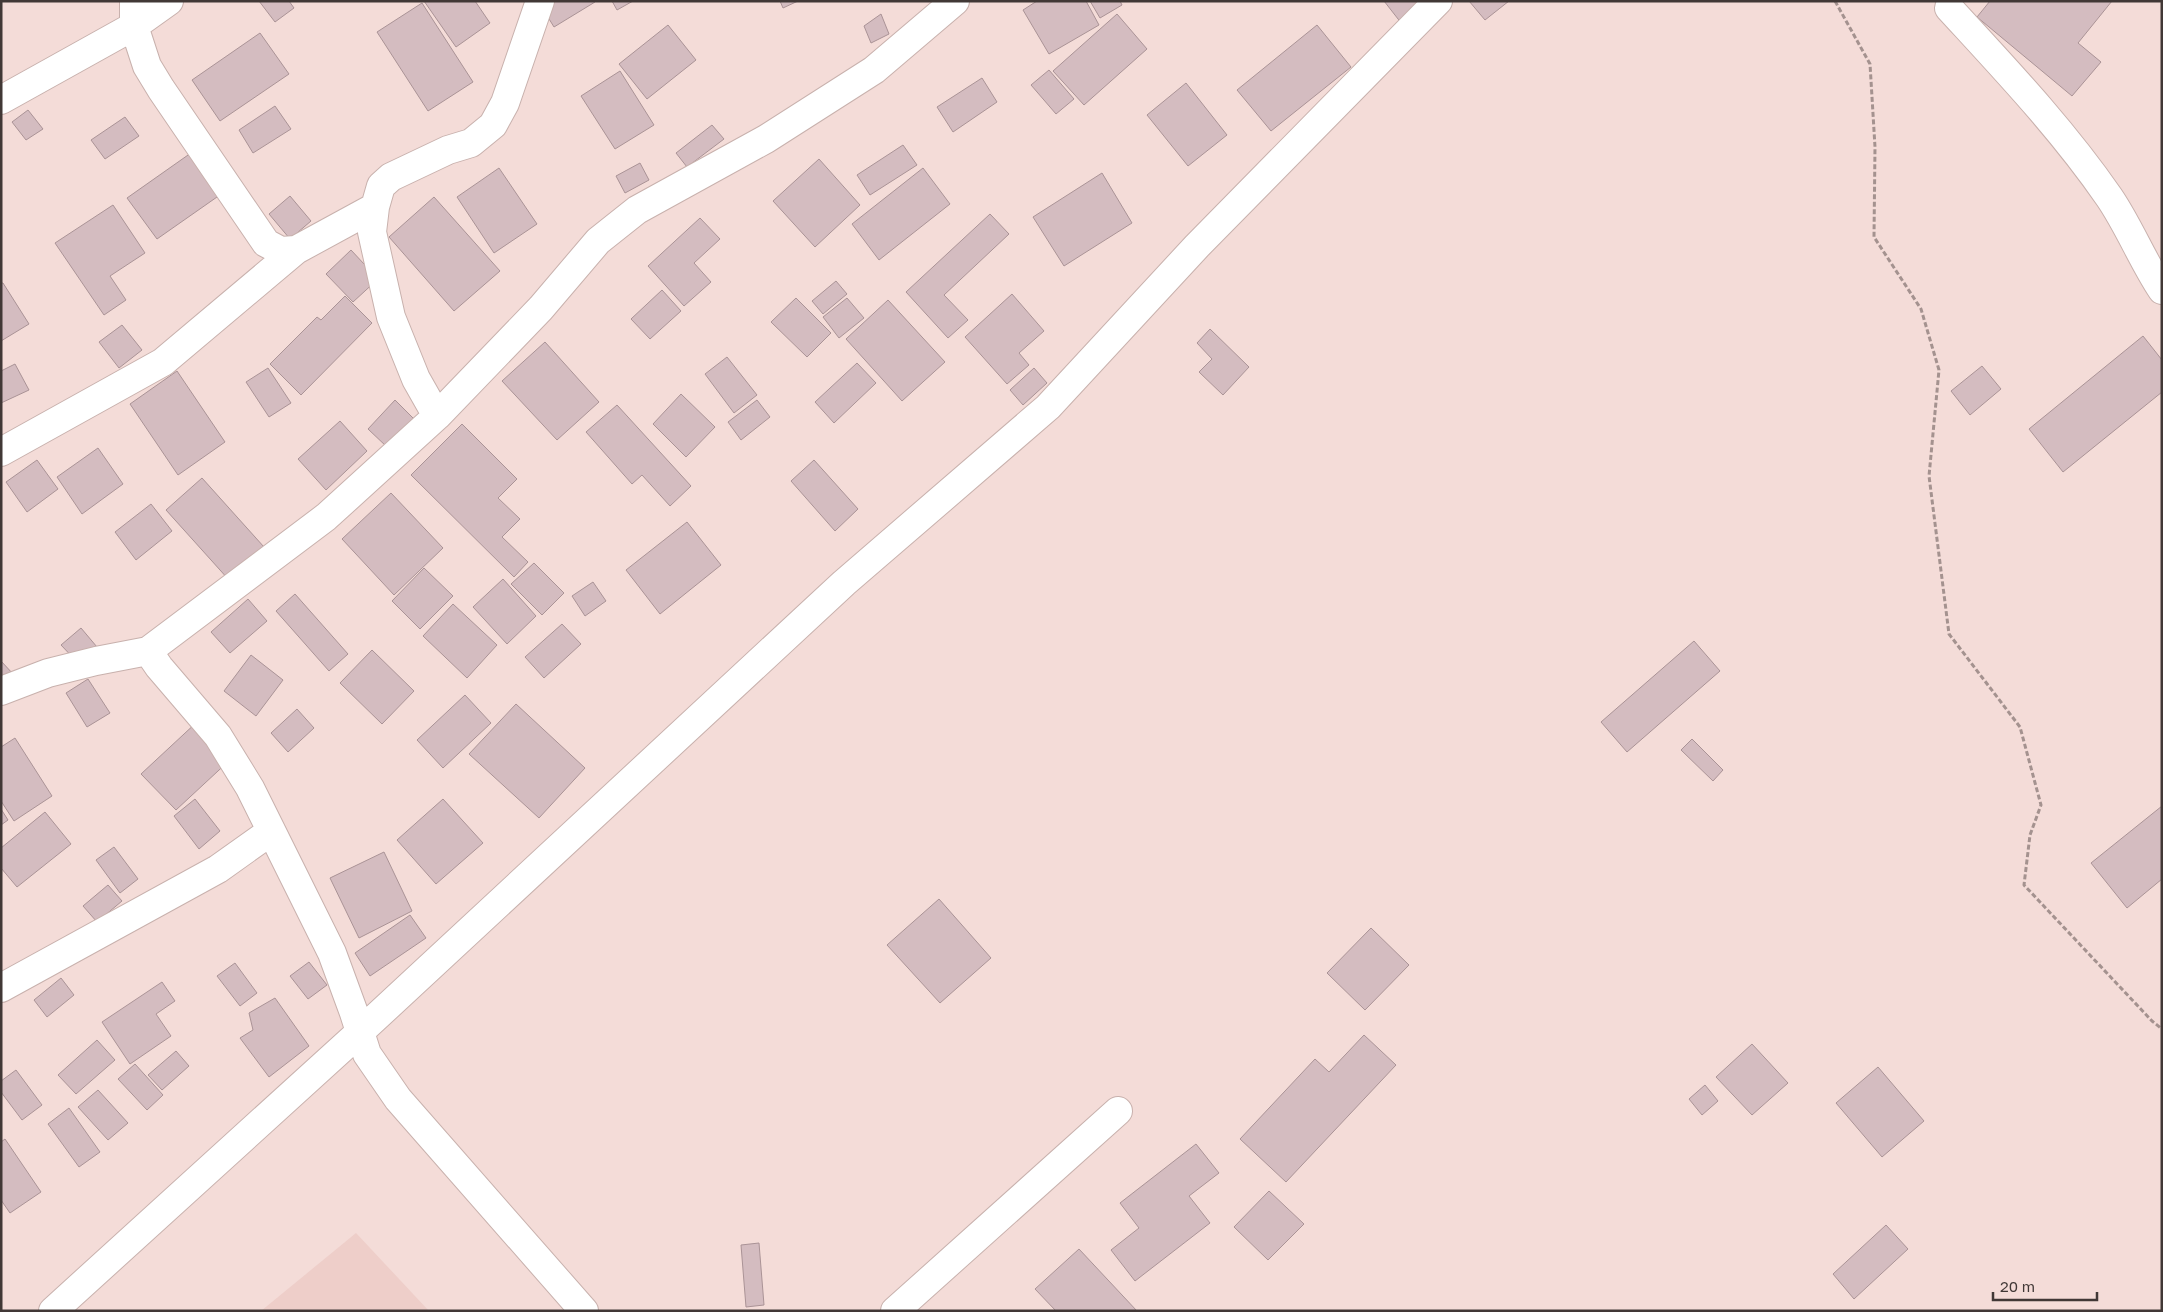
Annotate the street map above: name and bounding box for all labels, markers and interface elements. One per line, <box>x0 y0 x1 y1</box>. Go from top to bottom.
scale bar <box>1993 1270 2097 1302</box>
text: 20 m <box>2000 1277 2035 1295</box>

